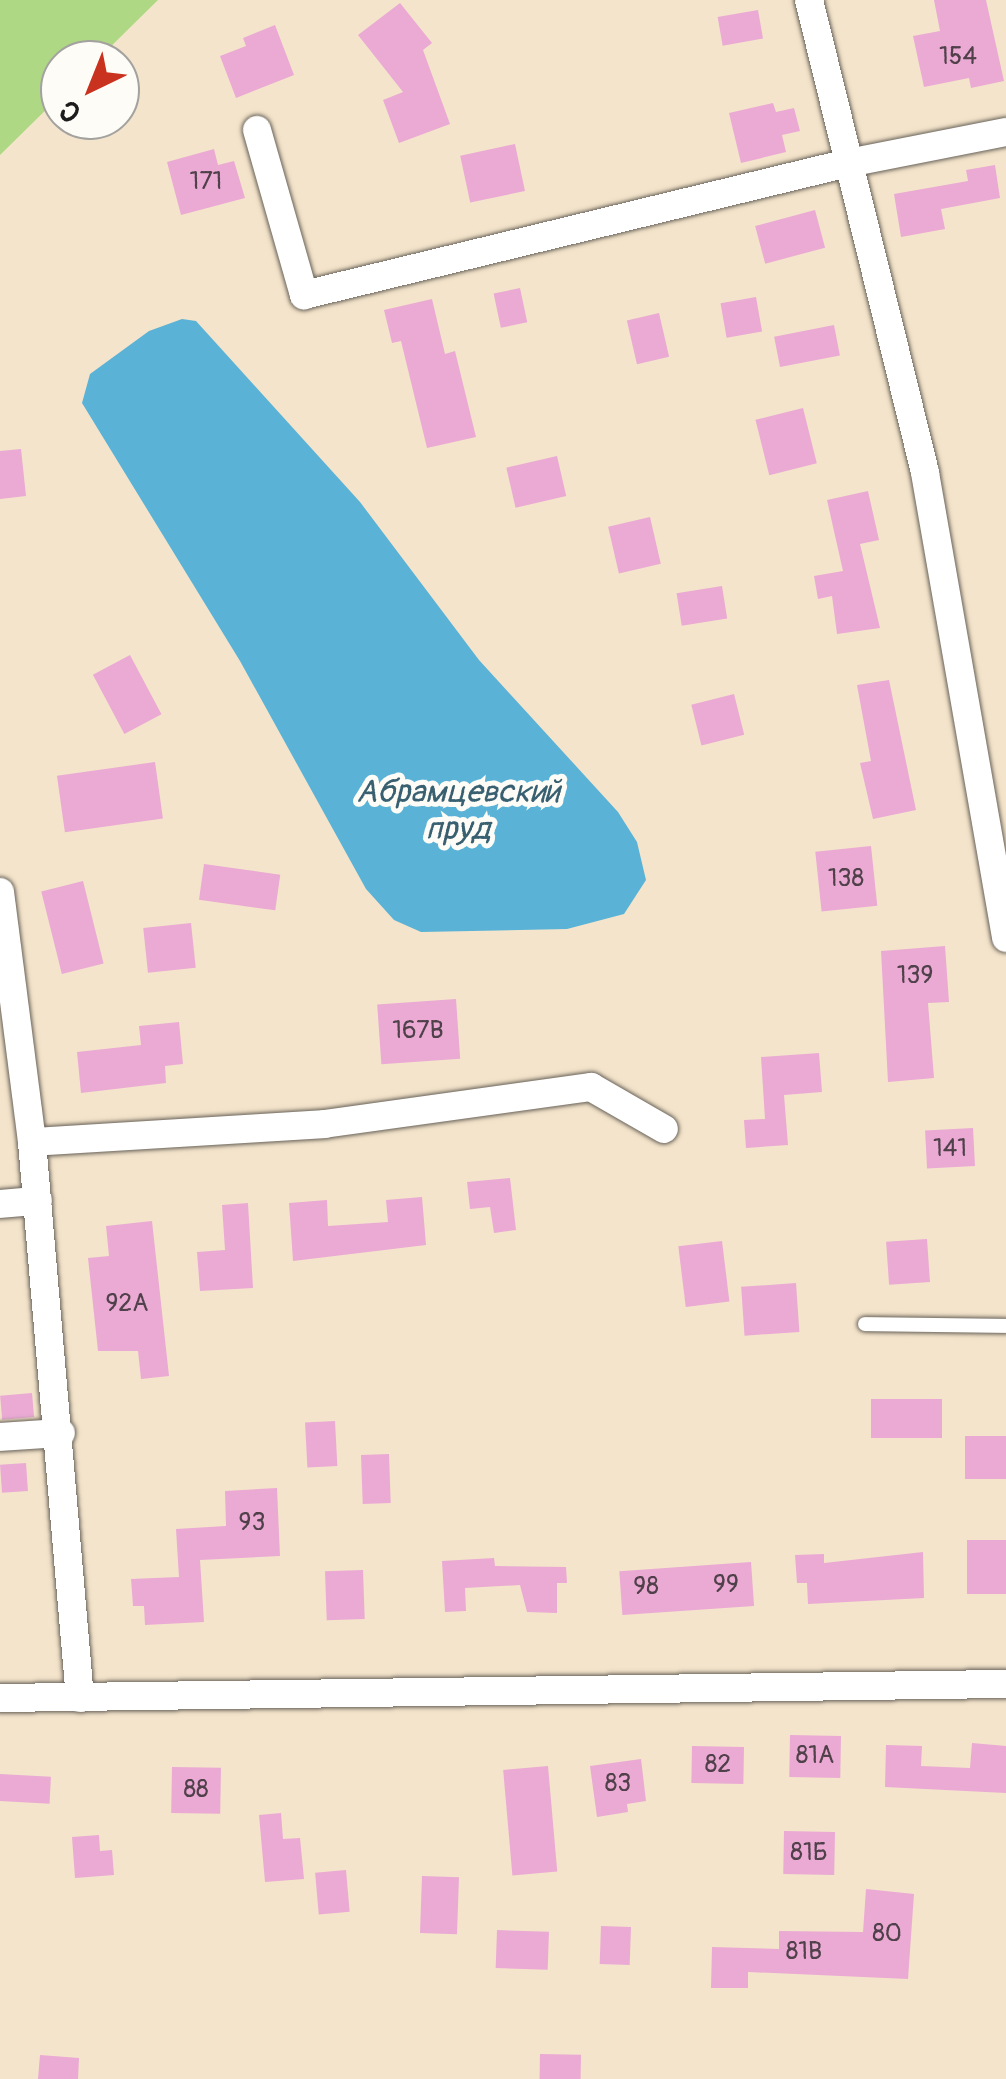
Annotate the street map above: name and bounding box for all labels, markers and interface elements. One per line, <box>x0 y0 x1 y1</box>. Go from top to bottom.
north arrow <box>40 40 140 140</box>
house number: 154 <box>939 42 977 72</box>
text: С <box>52 92 89 130</box>
house number: 171 <box>190 167 222 197</box>
water label: Абрамцевский пруд <box>356 774 560 849</box>
house number: 138 <box>828 864 864 894</box>
house number: 139 <box>897 961 933 991</box>
house number: 167В <box>392 1016 444 1046</box>
house number: 141 <box>933 1134 967 1164</box>
house number: 92А <box>105 1289 149 1319</box>
house number: 93 <box>239 1508 265 1538</box>
house number: 99 <box>713 1570 739 1600</box>
house number: 98 <box>633 1572 659 1602</box>
house number: 81А <box>796 1741 834 1771</box>
house number: 82 <box>705 1750 731 1780</box>
house number: 83 <box>605 1769 631 1799</box>
house number: 88 <box>183 1775 209 1805</box>
house number: 81Б <box>790 1838 828 1868</box>
house number: 80 <box>872 1919 902 1949</box>
house number: 81В <box>786 1937 822 1967</box>

